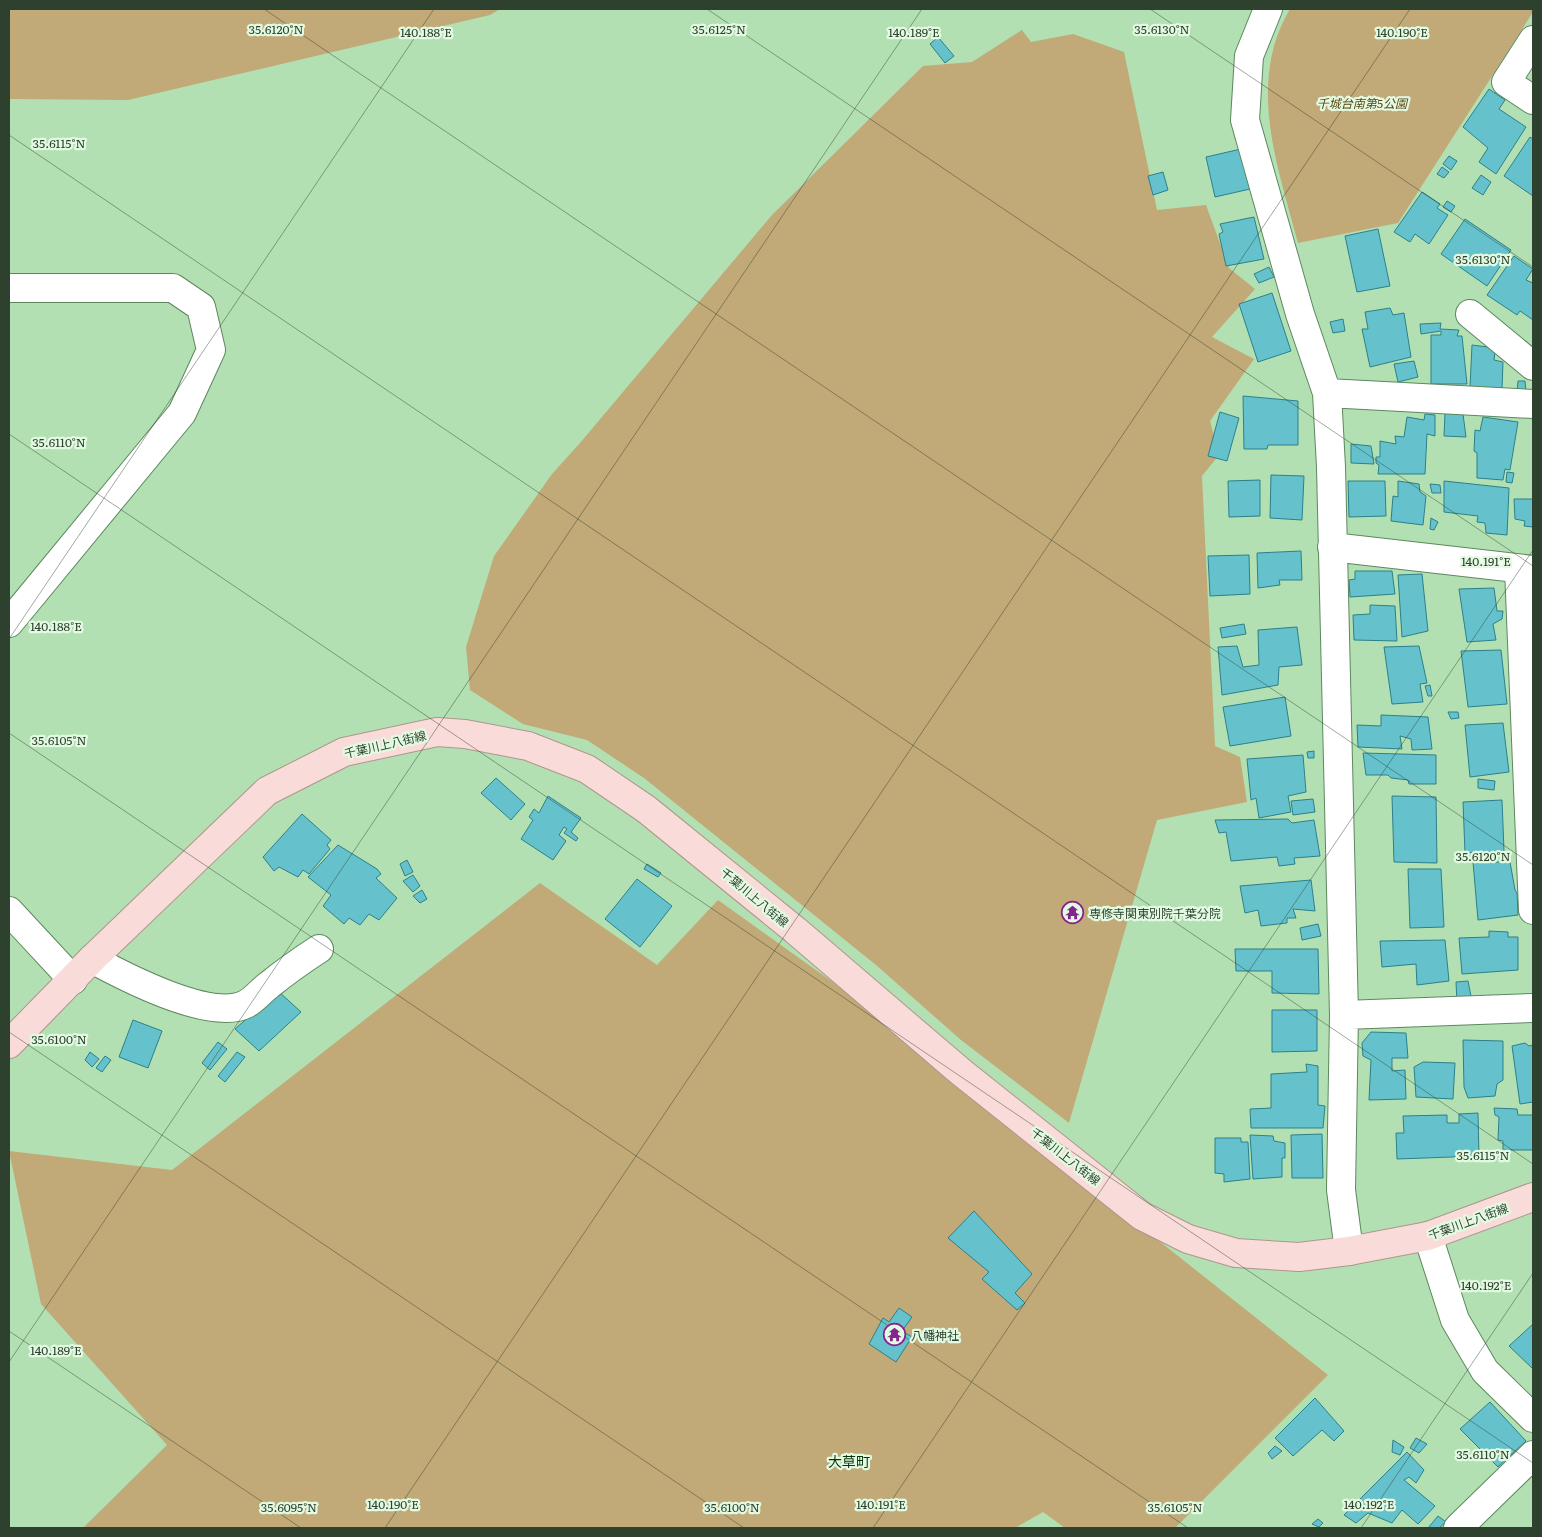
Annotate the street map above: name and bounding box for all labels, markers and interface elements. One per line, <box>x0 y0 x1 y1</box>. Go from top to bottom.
text: 35.6120°N <box>249 20 303 38</box>
text: 35.6125°N <box>692 20 746 38</box>
text: 35.6130°N <box>1134 20 1190 38</box>
text: 140.188°E <box>400 23 452 41</box>
text: 140.189°E <box>888 23 940 41</box>
text: 140.190°E <box>1376 23 1428 41</box>
park label: 千城台南第5公園 <box>1317 94 1409 112</box>
text: 35.6115°N <box>33 134 85 152</box>
text: 35.6130°N <box>1455 250 1511 268</box>
text: 35.6110°N <box>32 433 86 451</box>
text: 140.191°E <box>1461 552 1511 570</box>
text: 140.188°E <box>30 617 82 635</box>
street label: 千葉川上八街線 <box>342 726 428 762</box>
text: 35.6105°N <box>32 731 86 749</box>
text: 35.6120°N <box>1456 847 1510 865</box>
street label: 千葉川上八街線 <box>717 863 793 931</box>
temple icon: 専修寺関東別院千葉分院 <box>1061 901 1085 925</box>
place label: 専修寺関東別院千葉分院 <box>1089 904 1221 922</box>
text: 35.6100°N <box>31 1030 87 1048</box>
street label: 千葉川上八街線 <box>1027 1123 1105 1189</box>
text: 35.6115°N <box>1457 1146 1509 1164</box>
street label: 千葉川上八街線 <box>1425 1198 1511 1244</box>
text: 140.192°E <box>1461 1276 1512 1294</box>
temple icon: 八幡神社 <box>883 1323 907 1347</box>
place label: 八幡神社 <box>911 1326 959 1344</box>
text: 140.189°E <box>30 1341 82 1359</box>
text: 35.6110°N <box>1456 1445 1510 1463</box>
district label: 大草町 <box>828 1451 870 1471</box>
text: 140.190°E <box>367 1495 419 1513</box>
text: 140.191°E <box>856 1495 906 1513</box>
text: 140.192°E <box>1344 1495 1395 1513</box>
text: 35.6095°N <box>261 1498 317 1516</box>
text: 35.6100°N <box>704 1498 760 1516</box>
text: 35.6105°N <box>1148 1498 1202 1516</box>

